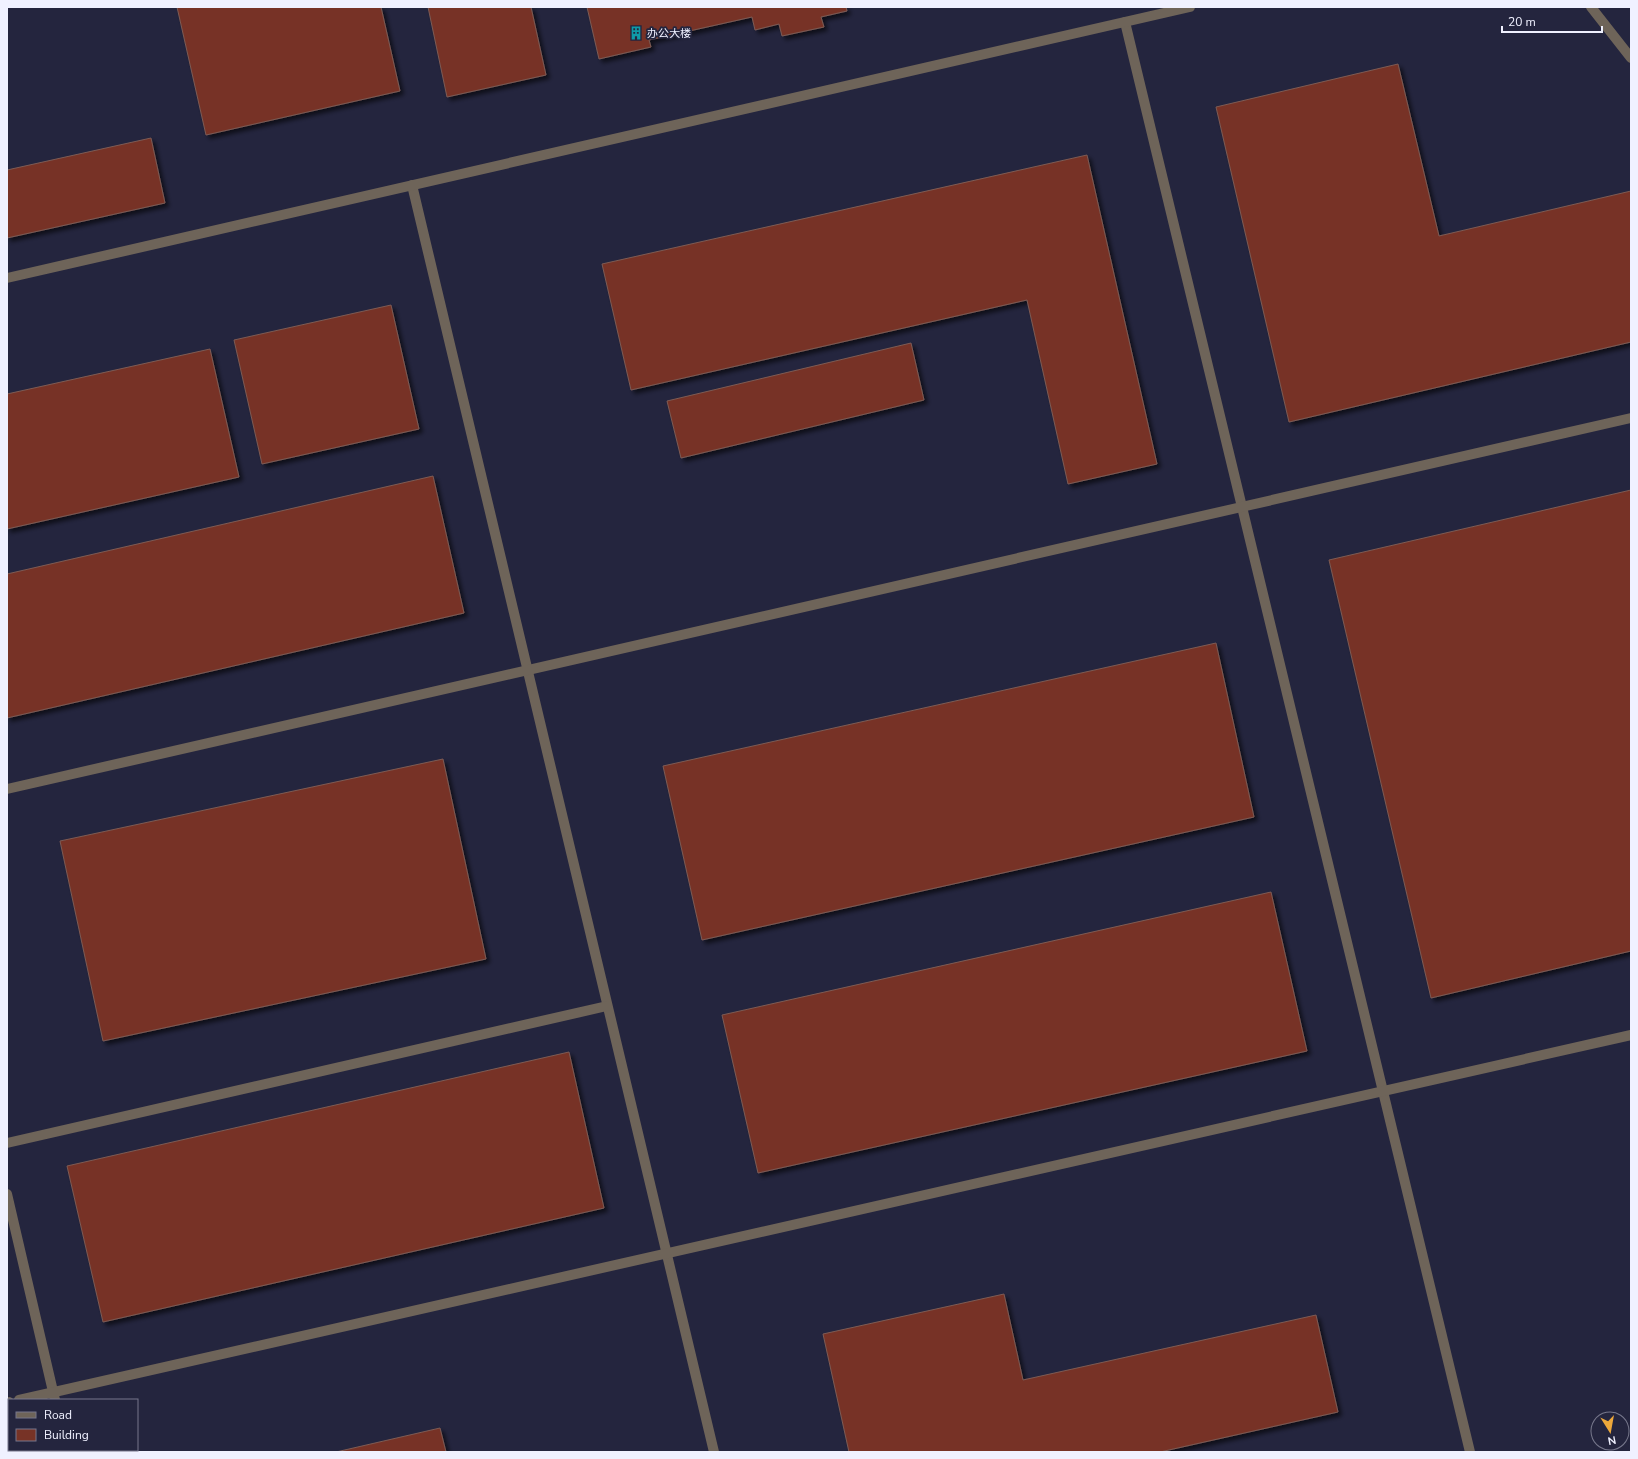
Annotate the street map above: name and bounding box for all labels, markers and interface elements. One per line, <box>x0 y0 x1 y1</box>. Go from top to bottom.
scale bar <box>1502 8 1602 34</box>
text: 20 m <box>1508 14 1536 30</box>
building icon: 办公大楼 <box>628 25 644 41</box>
place label: 办公大楼 <box>647 26 691 41</box>
legend <box>8 1399 138 1451</box>
text: Road <box>44 1407 72 1423</box>
north arrow <box>1590 1411 1630 1451</box>
text: Building <box>44 1427 89 1443</box>
text: N <box>1606 1432 1617 1448</box>

